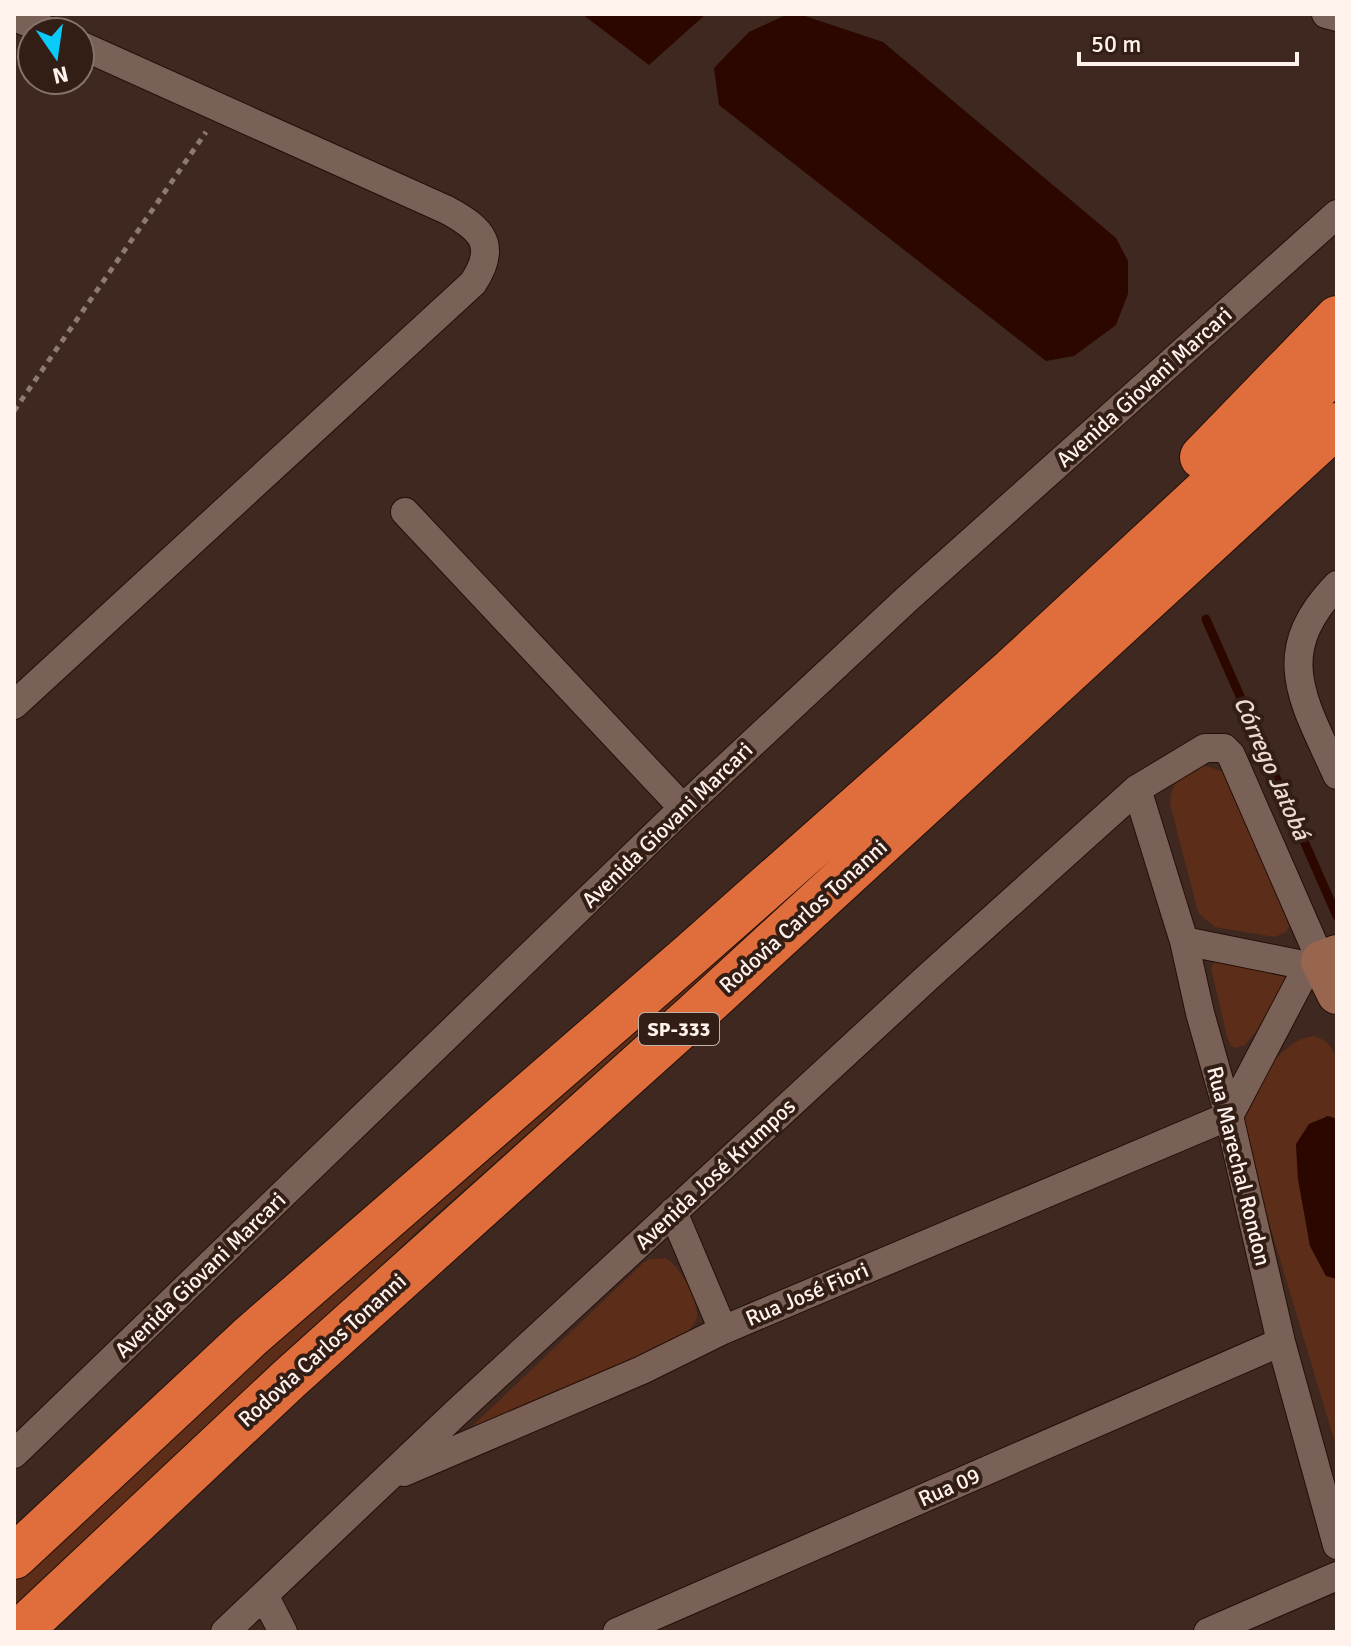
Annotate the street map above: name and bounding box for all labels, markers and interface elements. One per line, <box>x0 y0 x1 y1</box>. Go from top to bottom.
north arrow <box>16 16 96 96</box>
scale bar <box>1079 16 1297 66</box>
text: 50 m <box>1091 29 1141 59</box>
text: N <box>50 60 71 90</box>
street label: Avenida Giovani Marcari <box>1051 301 1237 473</box>
water label: Córrego Jatobá <box>1227 692 1318 846</box>
street label: Avenida Giovani Marcari <box>576 736 758 914</box>
street label: Rodovia Carlos Tonanni <box>713 833 893 999</box>
road number: SP-333 <box>639 1013 719 1045</box>
street label: Rua Marechal Rondon <box>1201 1063 1277 1269</box>
street label: Avenida José Krumpos <box>629 1093 801 1255</box>
street label: Avenida Giovani Marcari <box>109 1186 291 1364</box>
street label: Rua José Fiori <box>741 1256 873 1332</box>
street label: Rodovia Carlos Tonanni <box>232 1267 412 1433</box>
street label: Rua 09 <box>914 1462 984 1512</box>

